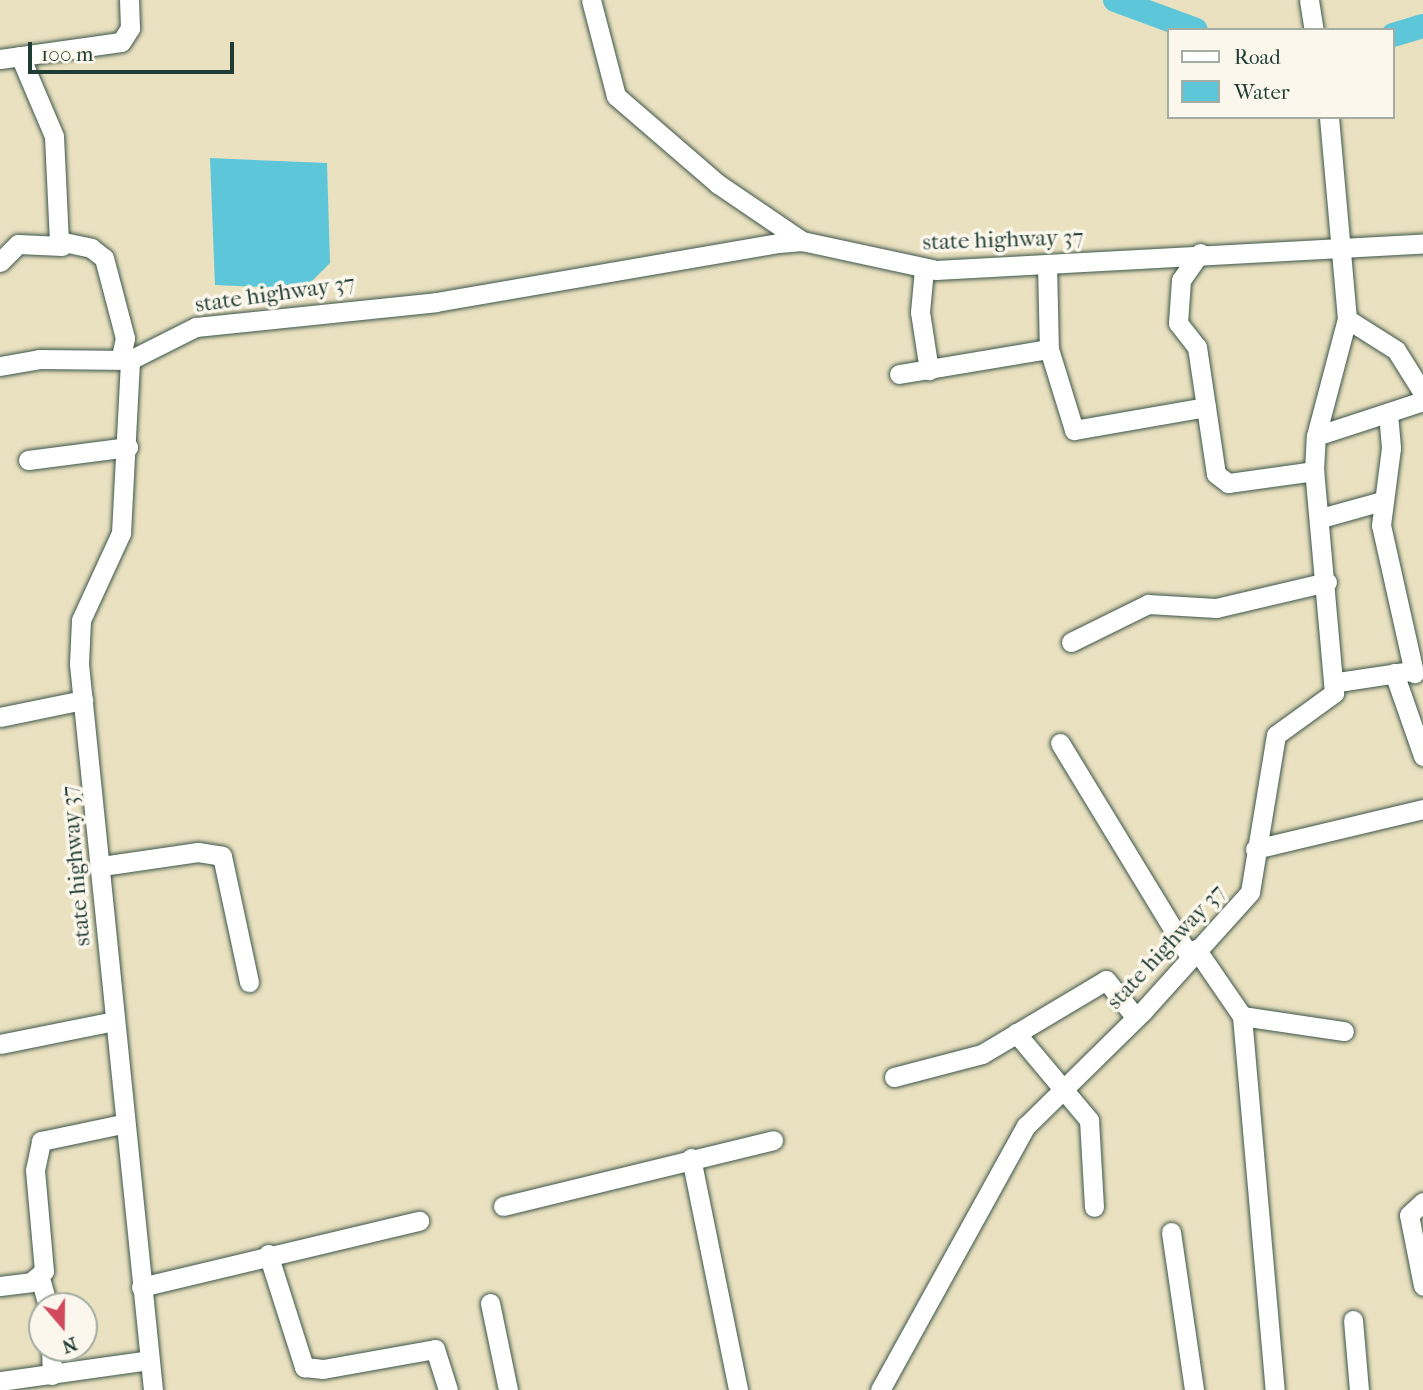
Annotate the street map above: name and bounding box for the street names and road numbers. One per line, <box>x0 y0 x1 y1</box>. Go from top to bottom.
street label: state highway 37 <box>922 223 1084 257</box>
street label: state highway 37 <box>193 269 357 319</box>
street label: state highway 37 <box>55 785 97 947</box>
street label: state highway 37 <box>1101 879 1231 1015</box>

